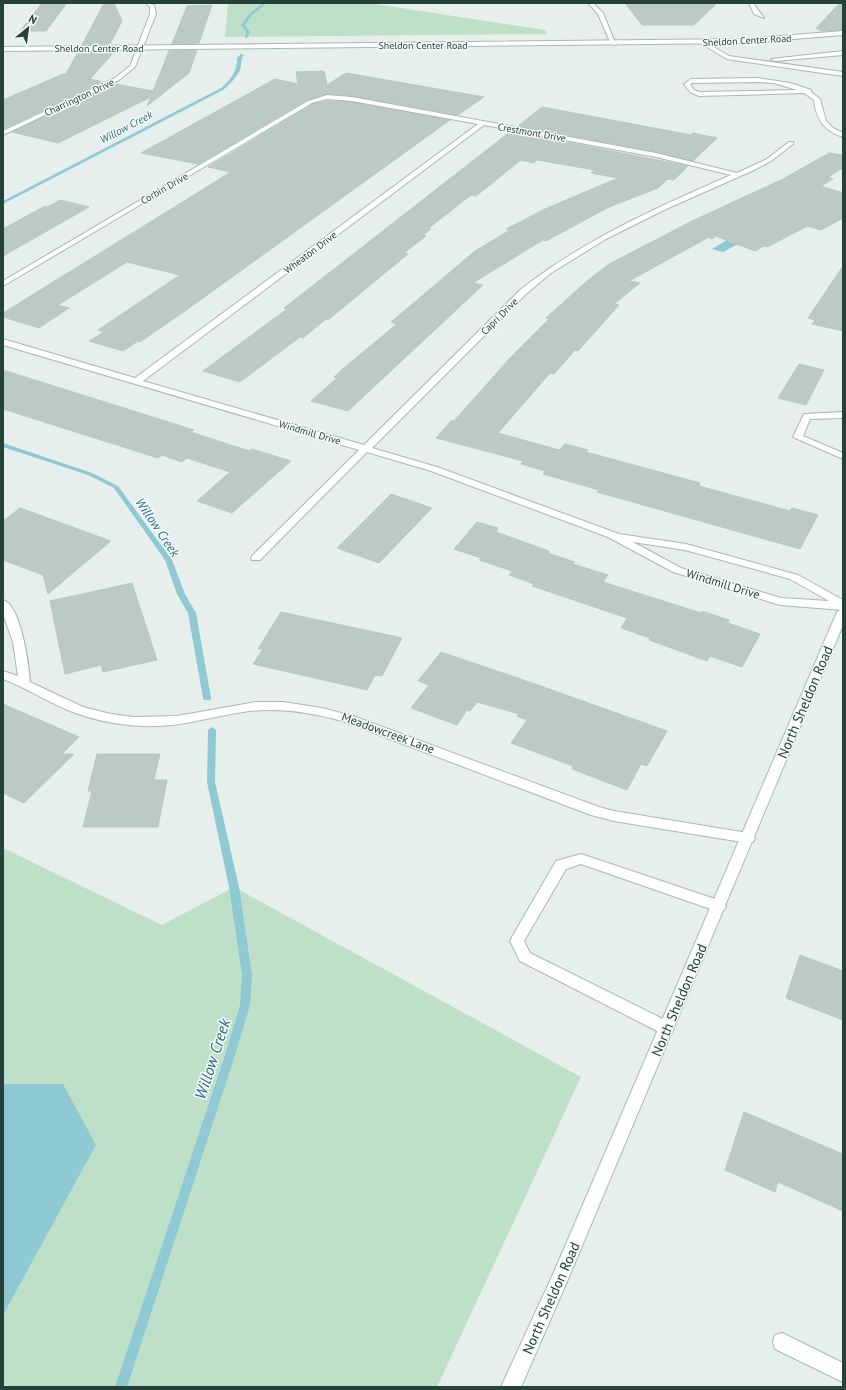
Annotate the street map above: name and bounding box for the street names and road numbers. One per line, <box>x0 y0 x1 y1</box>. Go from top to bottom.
street label: Sheldon Center Road <box>702 32 792 49</box>
street label: Sheldon Center Road <box>378 39 468 52</box>
street label: Sheldon Center Road <box>54 42 144 55</box>
street label: Charrington Drive <box>42 76 116 119</box>
street label: Crestmont Drive <box>497 120 567 145</box>
street label: Corbin Drive <box>138 170 190 207</box>
street label: Wheaton Drive <box>281 228 339 277</box>
street label: Capri Drive <box>478 295 521 338</box>
street label: Windmill Drive <box>278 417 342 447</box>
street label: Windmill Drive <box>684 565 762 602</box>
street label: North Sheldon Road <box>773 643 837 761</box>
street label: Meadowcreek Lane <box>340 709 437 756</box>
street label: North Sheldon Road <box>647 941 711 1059</box>
street label: North Sheldon Road <box>518 1239 584 1357</box>

